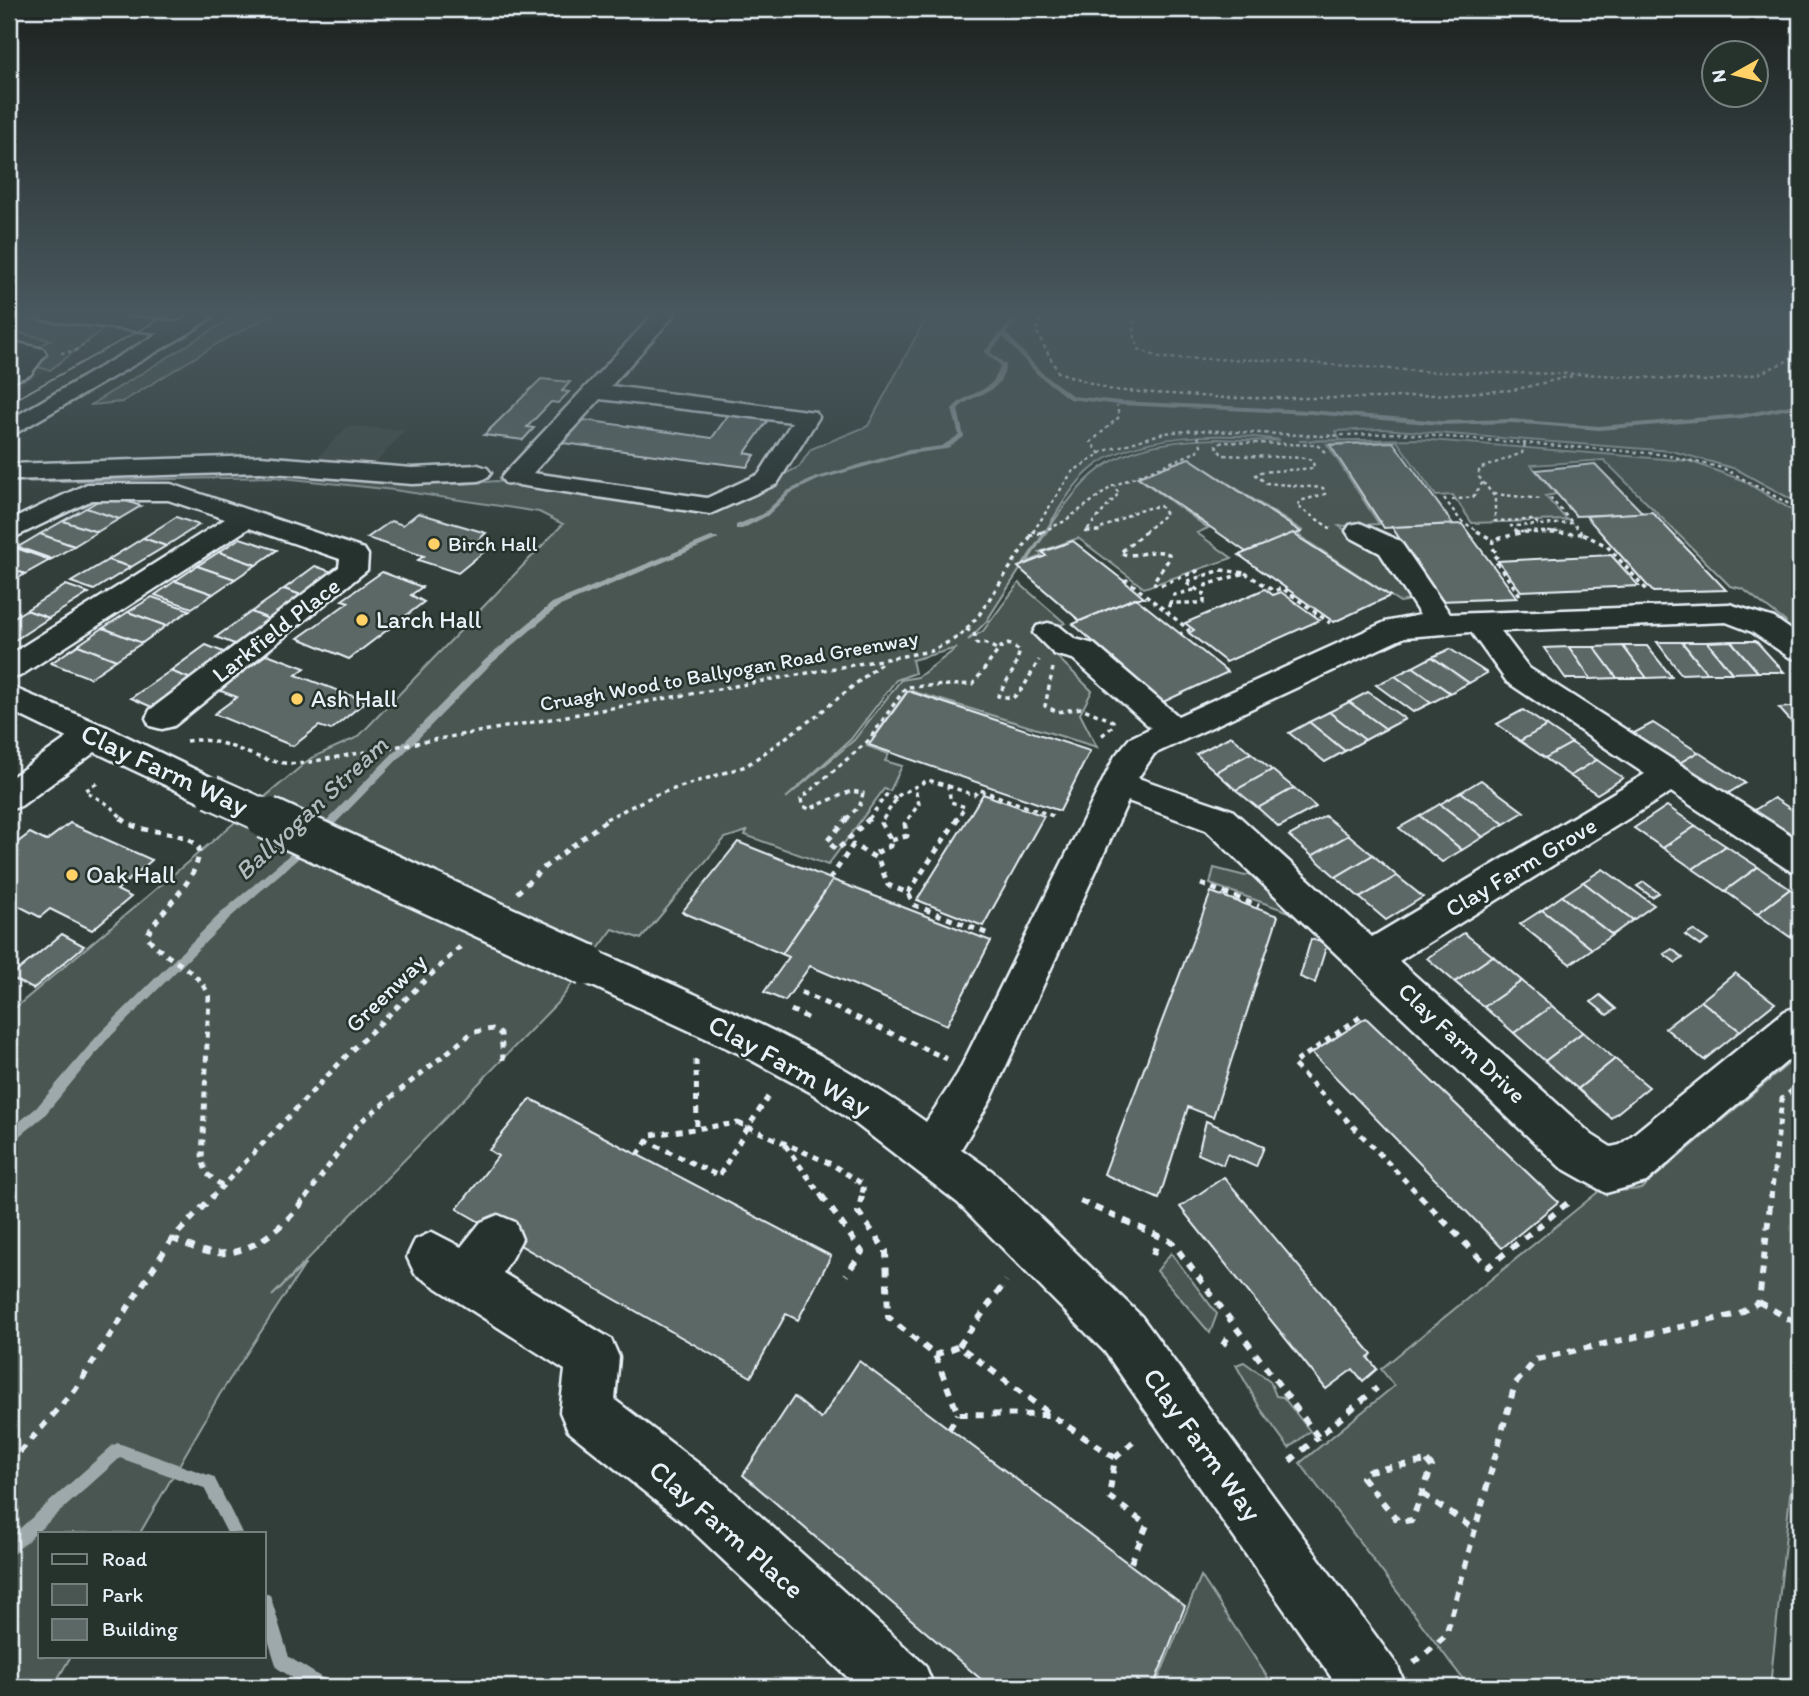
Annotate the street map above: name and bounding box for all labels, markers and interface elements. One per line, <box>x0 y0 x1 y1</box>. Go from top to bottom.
north arrow <box>1700 38 1770 108</box>
text: N <box>1706 68 1731 84</box>
place label: Birch Hall <box>448 531 538 556</box>
marker: Birch Hall <box>426 536 442 552</box>
street label: Larkfield Place <box>206 571 345 688</box>
place label: Larch Hall <box>376 605 481 634</box>
marker: Larch Hall <box>354 612 370 628</box>
street label: Cruagh Wood to Ballyogan Road Greenway <box>538 625 920 716</box>
place label: Ash Hall <box>311 684 398 713</box>
marker: Ash Hall <box>289 691 305 707</box>
street label: Clay Farm Way <box>76 715 254 823</box>
water label: Ballyogan Stream <box>228 729 394 887</box>
street label: Clay Farm Grove <box>1440 810 1602 923</box>
place label: Oak Hall <box>86 860 176 889</box>
marker: Oak Hall <box>64 867 80 883</box>
street label: Greenway <box>339 947 432 1038</box>
street label: Clay Farm Drive <box>1392 976 1532 1109</box>
street label: Clay Farm Way <box>703 1006 877 1124</box>
street label: Clay Farm Way <box>1136 1361 1270 1527</box>
street label: Clay Farm Place <box>642 1452 812 1606</box>
legend <box>38 1532 266 1658</box>
text: Road <box>102 1546 148 1571</box>
text: Park <box>102 1582 144 1607</box>
text: Building <box>102 1616 178 1641</box>

